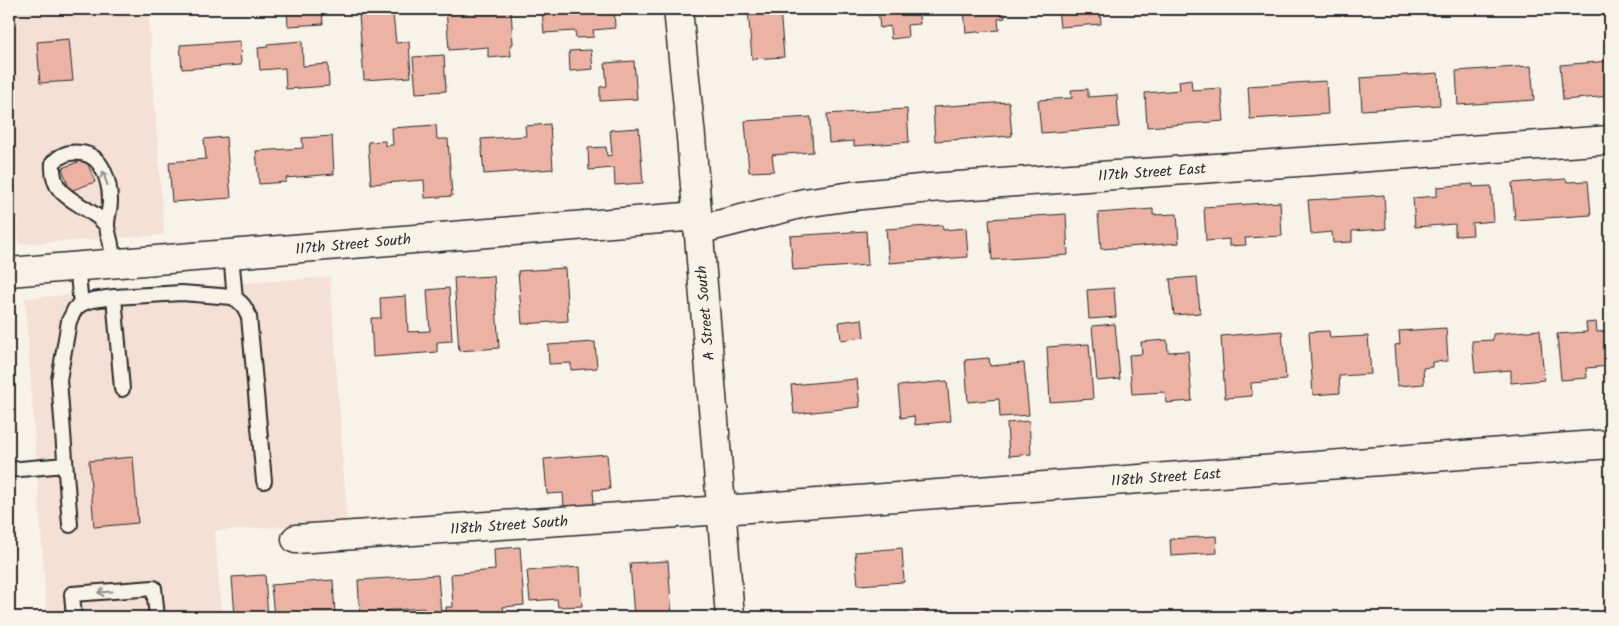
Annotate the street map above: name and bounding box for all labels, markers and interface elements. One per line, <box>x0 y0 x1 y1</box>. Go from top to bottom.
street label: 117th Street East <box>1097 157 1207 189</box>
one-way arrow <box>100 170 110 186</box>
street label: 117th Street South <box>294 228 412 262</box>
street label: A Street South <box>690 265 722 361</box>
street label: 118th Street East <box>1110 462 1222 494</box>
street label: 118th Street South <box>449 510 569 542</box>
one-way arrow <box>97 587 113 597</box>

